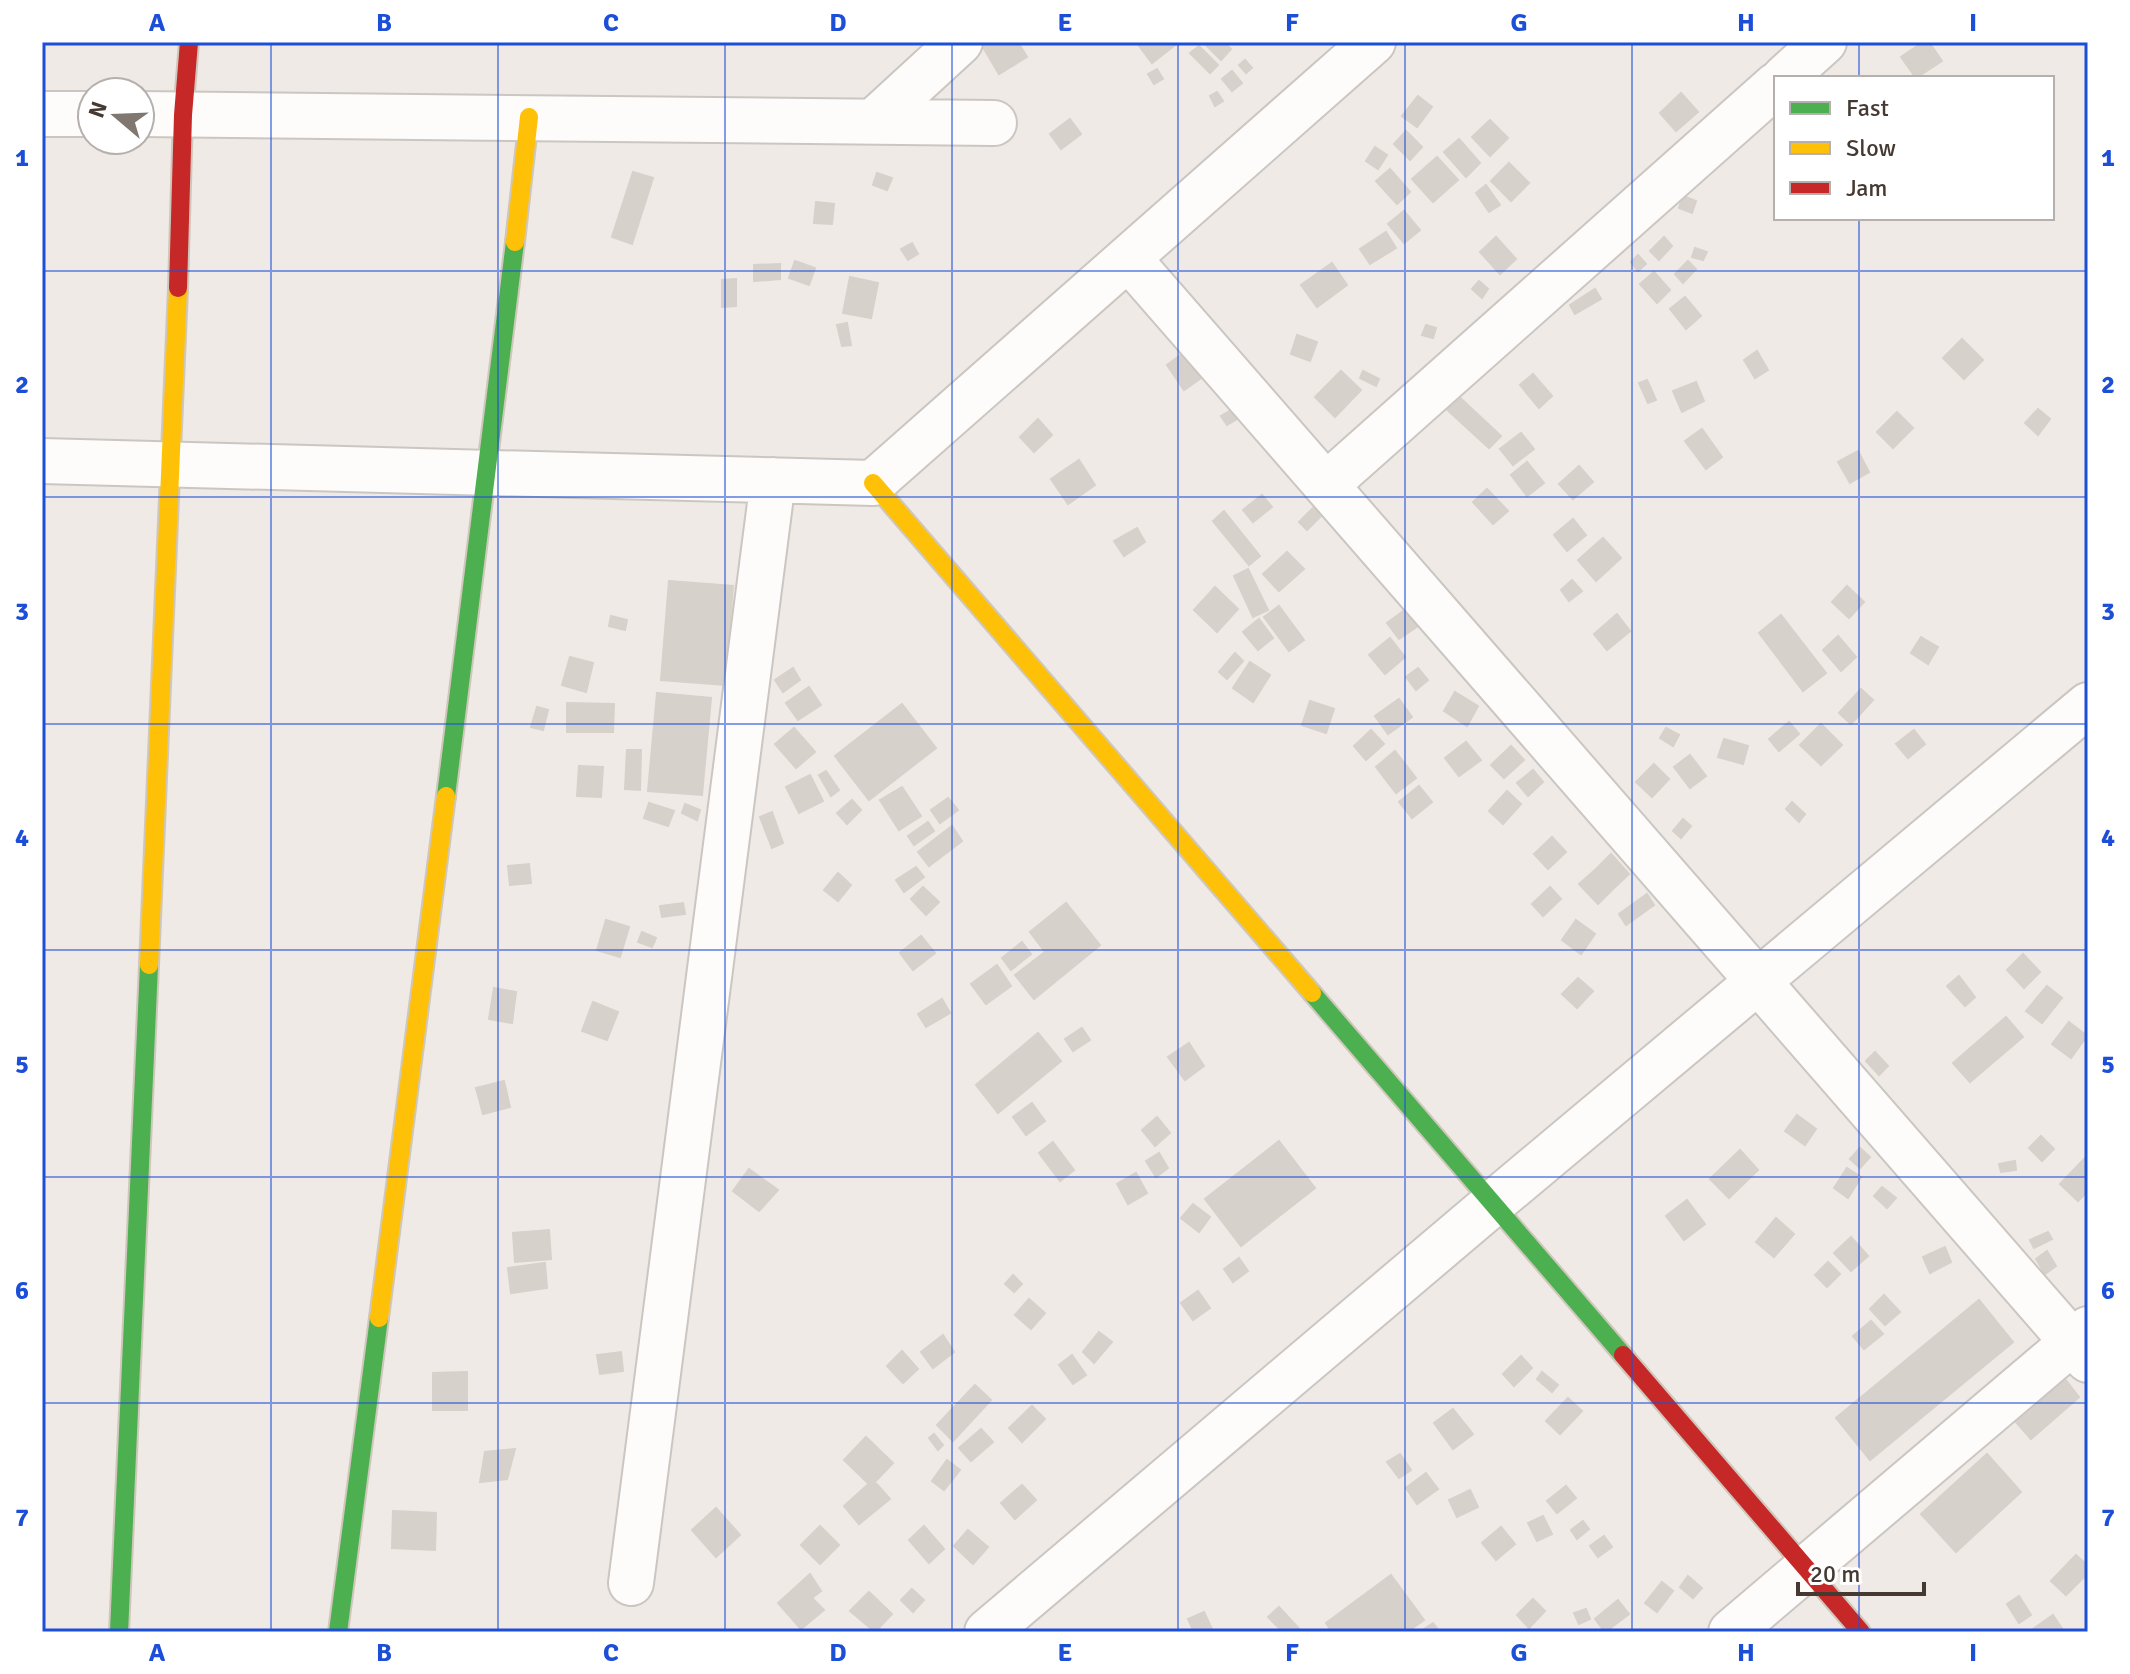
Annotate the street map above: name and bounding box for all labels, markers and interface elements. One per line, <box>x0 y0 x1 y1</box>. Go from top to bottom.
text: A <box>149 7 166 39</box>
text: B <box>376 7 392 39</box>
text: C <box>603 7 619 39</box>
text: D <box>829 7 847 39</box>
text: E <box>1058 7 1072 39</box>
text: F <box>1285 7 1299 39</box>
text: G <box>1510 7 1528 39</box>
text: H <box>1737 7 1755 39</box>
text: I <box>1969 7 1977 39</box>
north arrow <box>76 76 156 156</box>
legend <box>1774 76 2054 220</box>
text: Fast <box>1846 93 1889 123</box>
text: N <box>82 98 113 121</box>
text: Slow <box>1846 133 1896 163</box>
text: 1 <box>15 142 29 174</box>
text: 1 <box>2101 142 2115 174</box>
text: Jam <box>1846 173 1887 203</box>
text: 2 <box>15 369 29 401</box>
text: 2 <box>2101 369 2115 401</box>
text: 3 <box>15 596 29 628</box>
text: 3 <box>2101 596 2115 628</box>
text: 4 <box>15 822 29 854</box>
text: 4 <box>2101 822 2115 854</box>
text: 5 <box>15 1049 29 1081</box>
text: 5 <box>2101 1049 2115 1081</box>
text: 6 <box>15 1275 29 1307</box>
text: 6 <box>2101 1275 2115 1307</box>
text: 7 <box>15 1502 29 1534</box>
text: 7 <box>2101 1502 2115 1534</box>
scale bar <box>1798 1546 1924 1596</box>
text: 20 m <box>1810 1559 1860 1589</box>
text: A <box>149 1637 166 1669</box>
text: B <box>376 1637 392 1669</box>
text: C <box>603 1637 619 1669</box>
text: D <box>829 1637 847 1669</box>
text: E <box>1058 1637 1072 1669</box>
text: F <box>1285 1637 1299 1669</box>
text: G <box>1510 1637 1528 1669</box>
text: H <box>1737 1637 1755 1669</box>
text: I <box>1969 1637 1977 1669</box>

